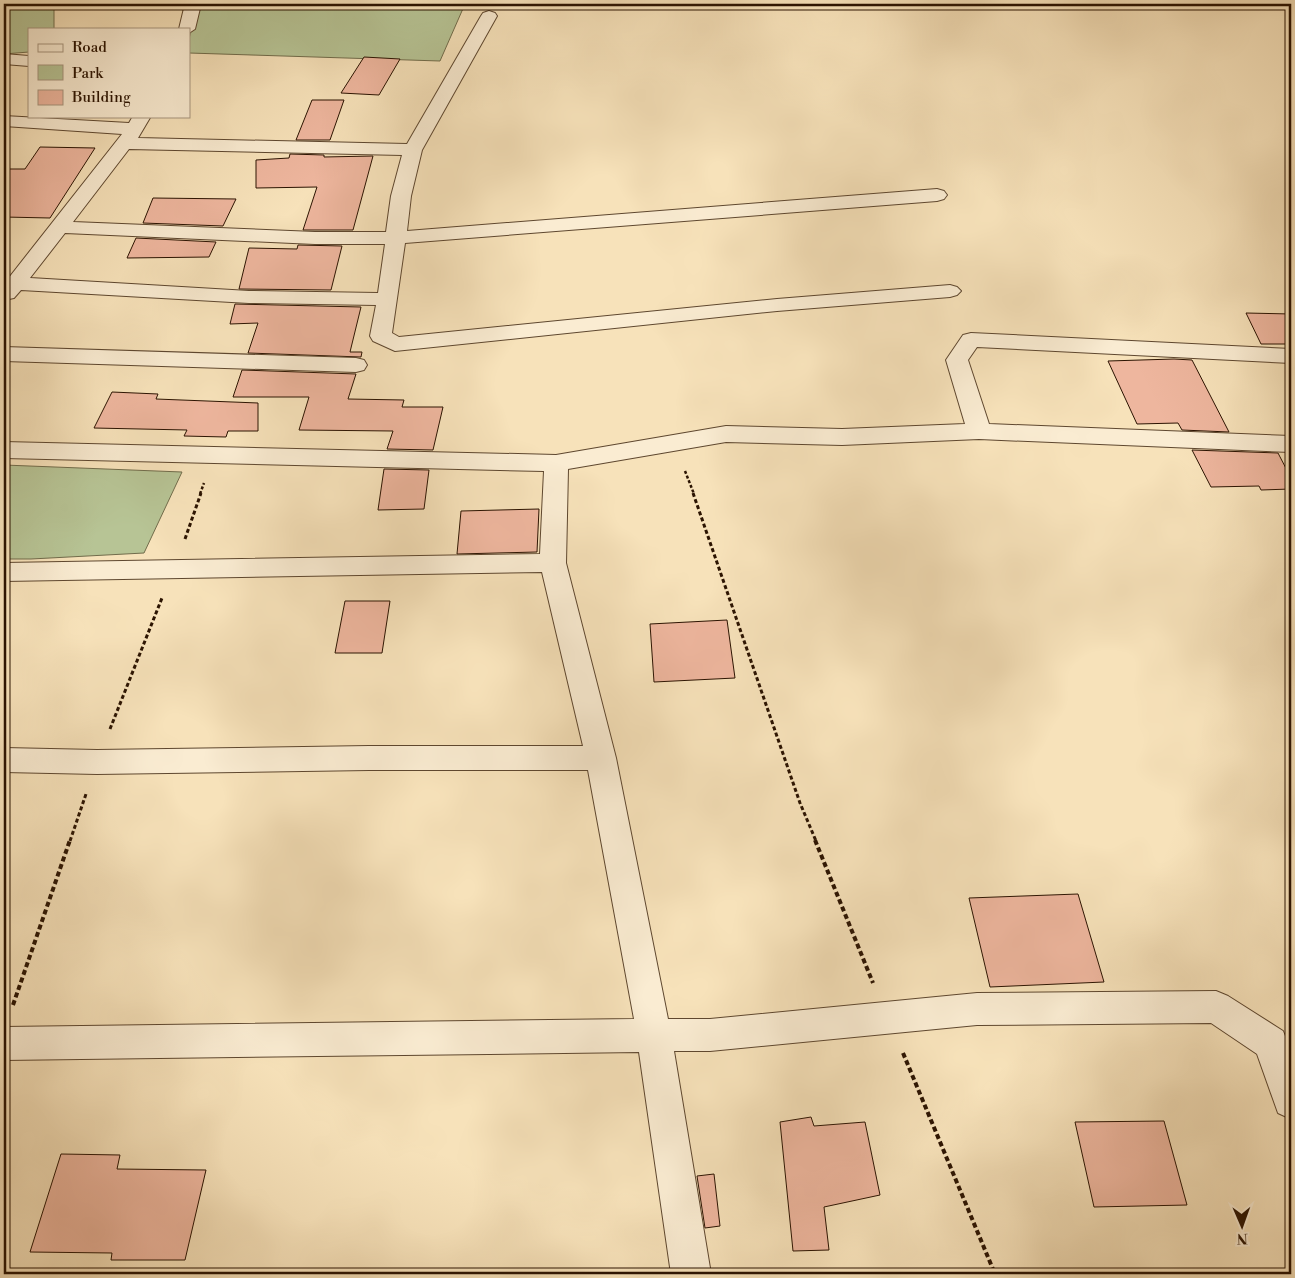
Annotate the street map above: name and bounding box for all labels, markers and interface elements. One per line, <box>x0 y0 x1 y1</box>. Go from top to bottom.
legend <box>28 28 190 118</box>
text: Road <box>72 38 107 57</box>
text: Park <box>72 64 104 83</box>
text: Building <box>71 88 131 107</box>
north arrow <box>1218 1200 1268 1250</box>
text: N <box>1237 1229 1248 1247</box>

